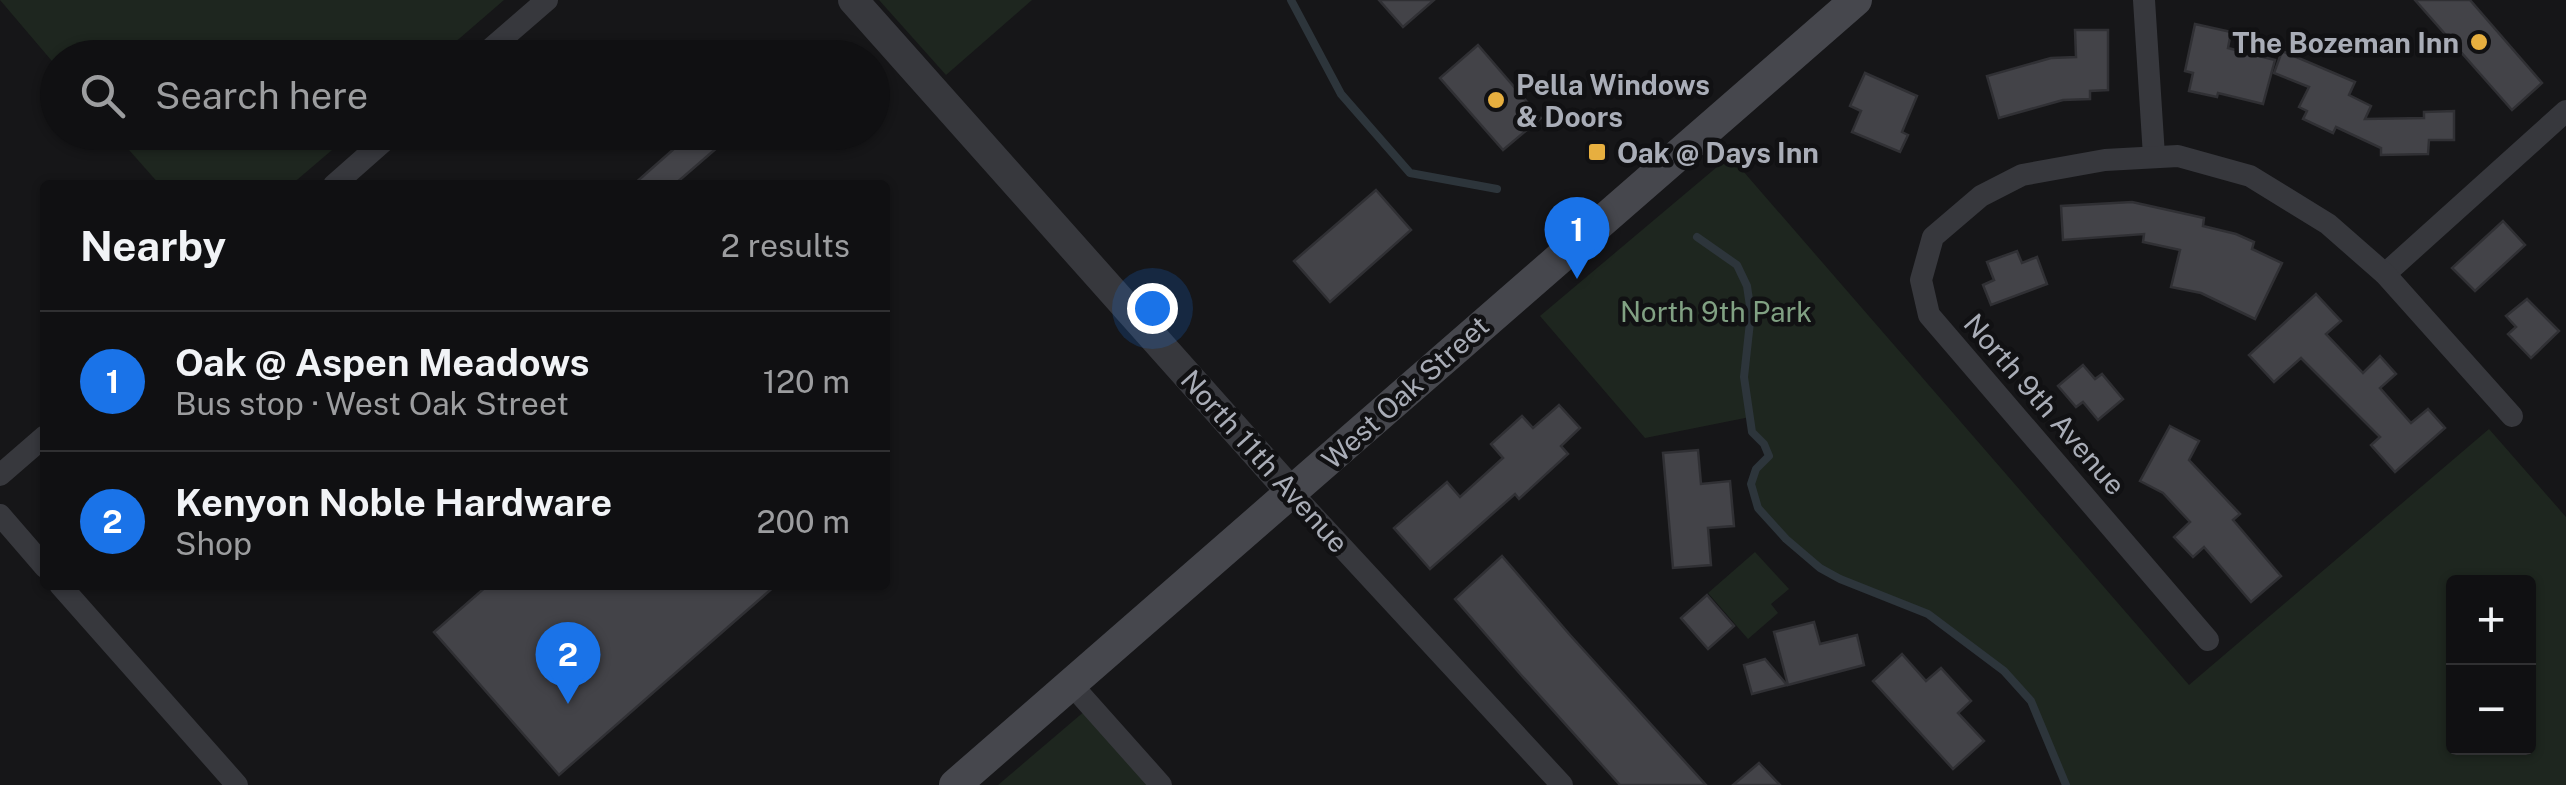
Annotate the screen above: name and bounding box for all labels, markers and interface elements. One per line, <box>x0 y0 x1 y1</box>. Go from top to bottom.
place label: The Bozeman Inn <box>2232 26 2459 59</box>
marker: The Bozeman Inn <box>2468 31 2490 53</box>
search box <box>40 40 890 150</box>
icon: search <box>75 68 130 123</box>
place label: Pella Windows & Doors <box>1516 68 1710 133</box>
text: Search here <box>155 73 368 118</box>
marker: Pella Windows & Doors <box>1485 89 1507 111</box>
place label: Oak @ Days Inn <box>1617 136 1819 169</box>
marker: Oak @ Days Inn <box>1586 141 1608 163</box>
pin: 1 <box>1544 196 1610 279</box>
text: Nearby <box>80 221 226 270</box>
text: 2 results <box>721 227 850 264</box>
your location <box>1127 283 1178 334</box>
park label: North 9th Park <box>1620 295 1812 328</box>
street label: North 9th Avenue <box>1958 307 2132 501</box>
street label: West Oak Street <box>1315 309 1495 475</box>
text: Oak @ Aspen Meadows <box>175 340 590 385</box>
text: 1 <box>106 363 119 400</box>
text: 120 m <box>763 363 850 400</box>
street label: North 11th Avenue <box>1174 363 1356 559</box>
text: Bus stop · West Oak Street <box>175 385 569 422</box>
text: Kenyon Noble Hardware <box>175 480 612 525</box>
text: 2 <box>102 503 123 540</box>
text: 200 m <box>757 503 850 540</box>
text: Shop <box>175 525 252 562</box>
map controls <box>2446 575 2536 755</box>
button: + <box>2446 575 2536 665</box>
pin: 2 <box>536 622 600 704</box>
button: − <box>2446 665 2536 755</box>

